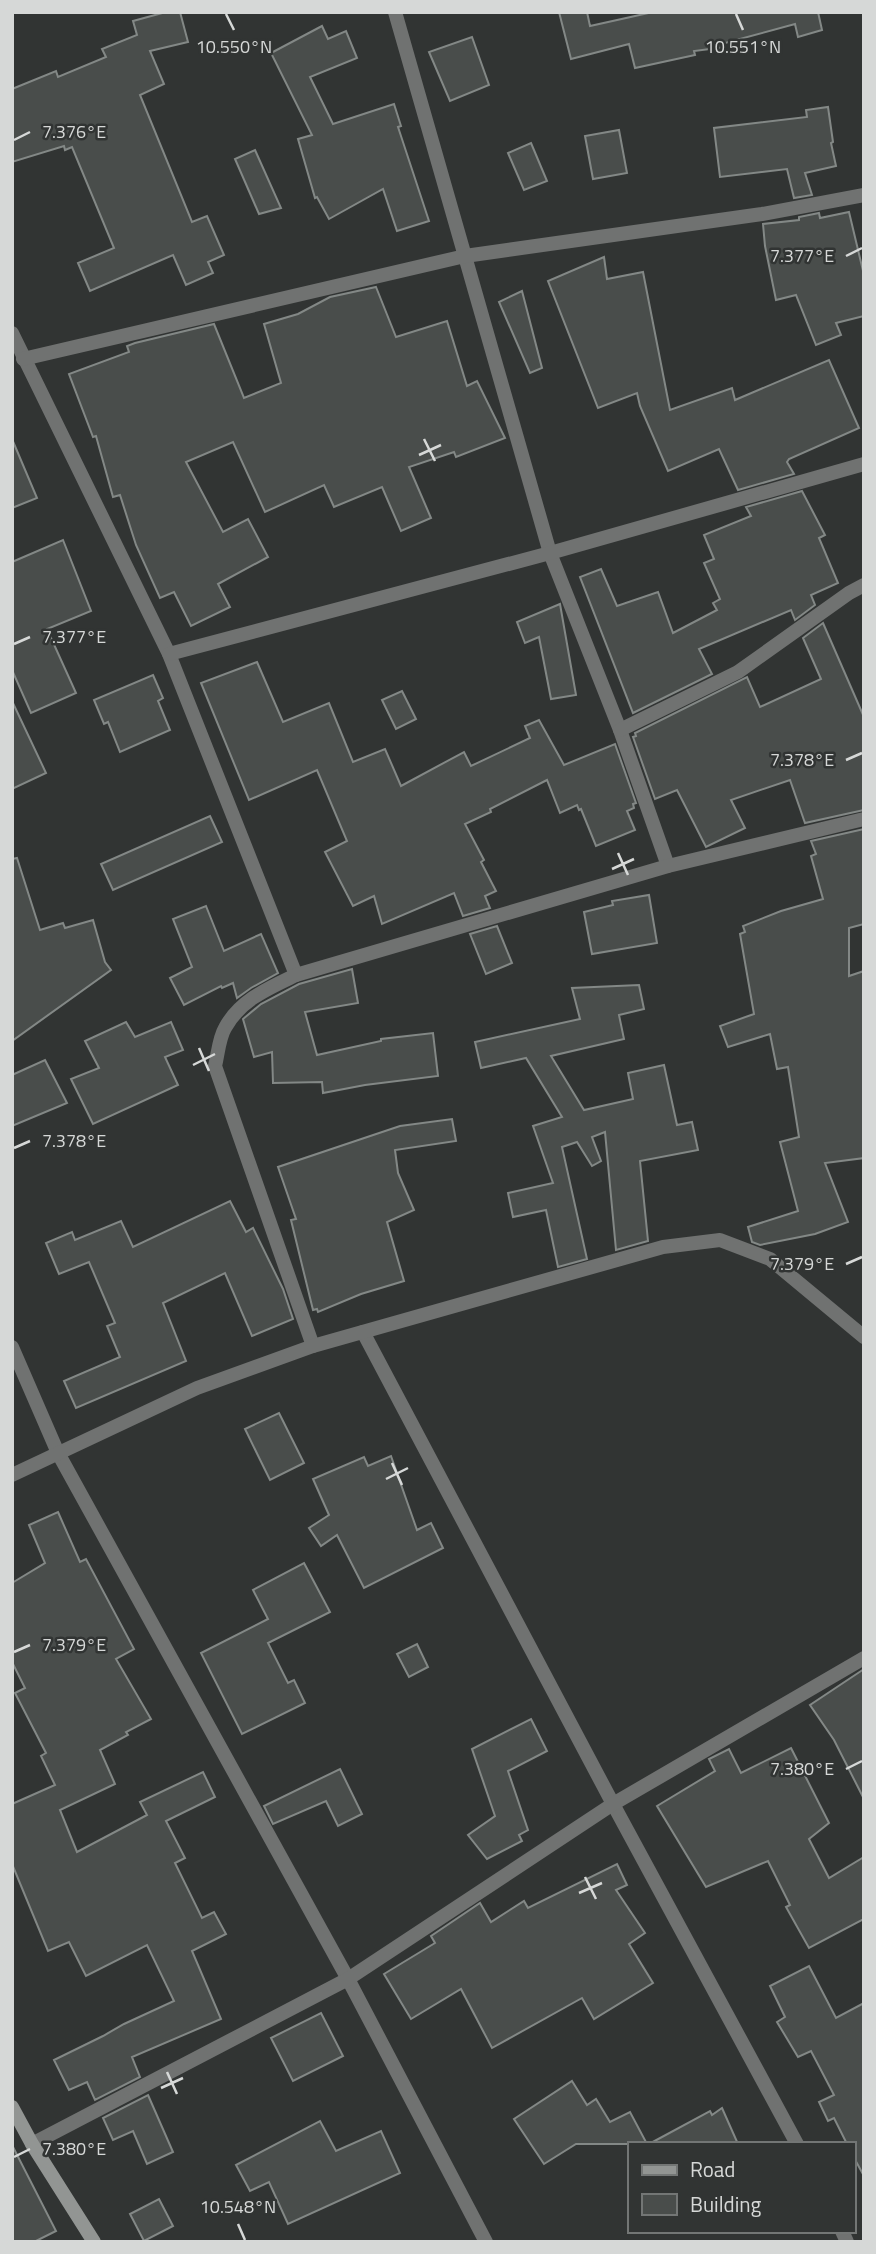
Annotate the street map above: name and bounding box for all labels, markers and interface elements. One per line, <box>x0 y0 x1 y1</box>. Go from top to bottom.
text: 10.550°N <box>196 33 272 60</box>
text: 10.551°N <box>705 33 781 60</box>
text: 7.376°E <box>42 118 106 145</box>
text: 7.377°E <box>770 242 834 269</box>
text: 7.377°E <box>42 623 106 650</box>
text: 7.378°E <box>770 746 834 773</box>
text: 7.378°E <box>42 1127 106 1154</box>
text: 7.379°E <box>770 1250 834 1277</box>
text: 7.379°E <box>42 1631 106 1658</box>
text: 7.380°E <box>770 1755 834 1782</box>
text: 7.380°E <box>42 2135 106 2162</box>
legend <box>628 2142 855 2233</box>
text: Road <box>690 2153 735 2185</box>
text: Building <box>690 2188 762 2220</box>
text: 10.548°N <box>200 2193 276 2220</box>

